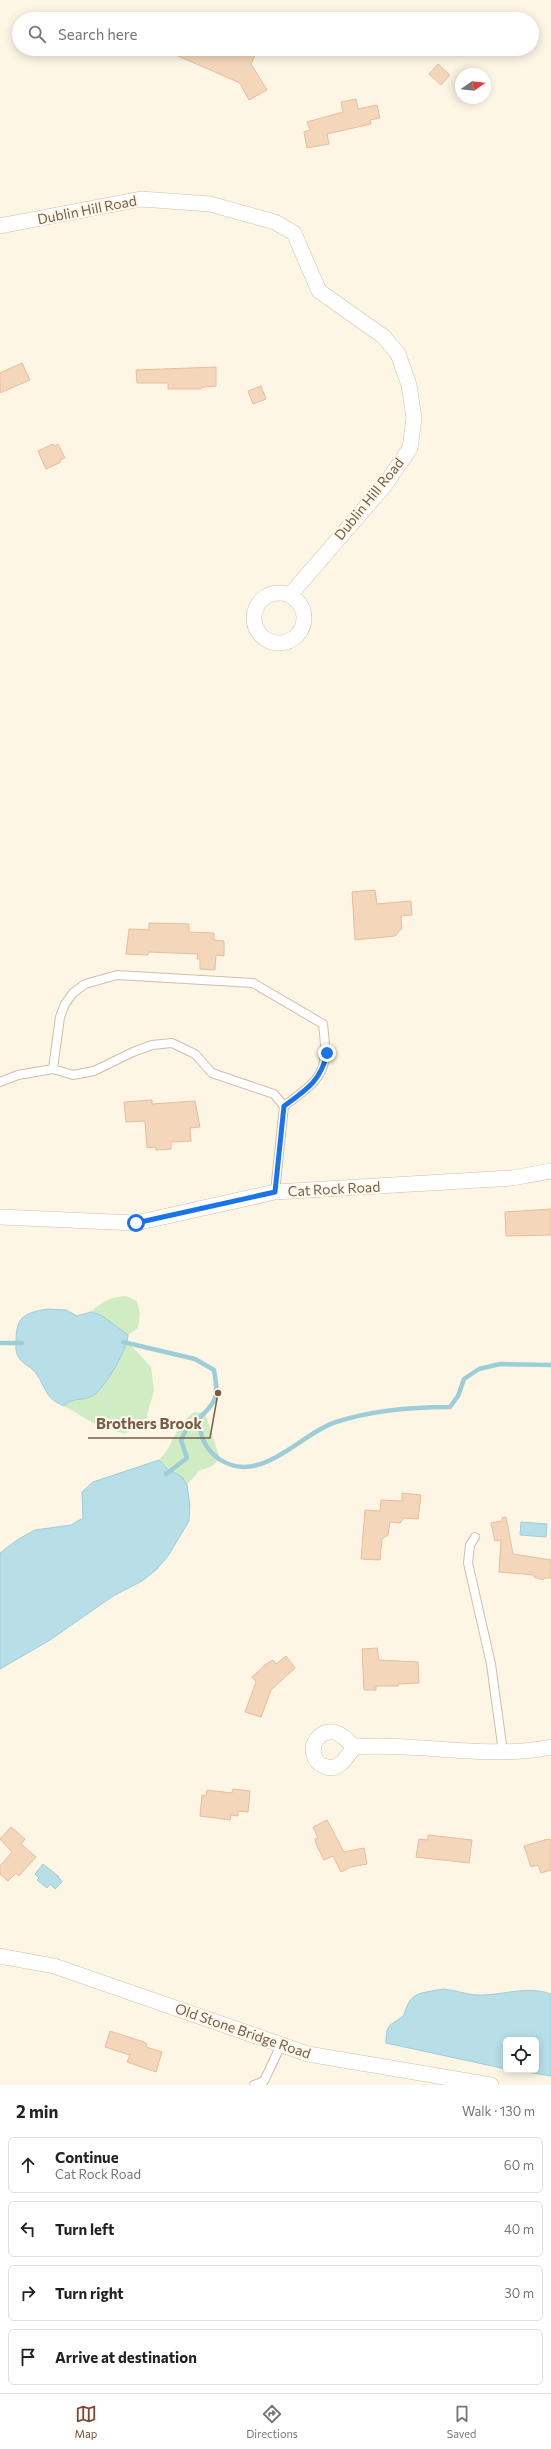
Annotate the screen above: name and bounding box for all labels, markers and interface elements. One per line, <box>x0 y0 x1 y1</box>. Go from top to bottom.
search box <box>12 12 539 56</box>
icon: search <box>26 23 48 45</box>
text: Search here <box>58 25 137 43</box>
north arrow <box>455 68 491 104</box>
street label: Dublin Hill Road <box>36 192 138 227</box>
street label: Dublin Hill Road <box>330 454 407 543</box>
route end <box>318 1044 336 1062</box>
street label: Cat Rock Road <box>287 1178 381 1199</box>
route start <box>127 1214 145 1232</box>
callout: Brothers Brook <box>88 1411 210 1438</box>
text: Brothers Brook <box>96 1414 202 1432</box>
street label: Old Stone Bridge Road <box>173 1999 313 2062</box>
map controls <box>503 2037 539 2073</box>
button: locate <box>503 2037 539 2073</box>
text: 2 min <box>16 2101 58 2122</box>
text: Walk · 130 m <box>462 2103 535 2119</box>
text: Continue <box>55 2148 119 2166</box>
icon: ahead <box>17 2154 39 2176</box>
text: 60 m <box>504 2157 534 2173</box>
text: Cat Rock Road <box>55 2166 141 2182</box>
icon: left <box>17 2218 39 2240</box>
text: Turn left <box>55 2220 114 2238</box>
text: 40 m <box>504 2221 534 2237</box>
icon: right <box>17 2282 39 2304</box>
text: Turn right <box>55 2284 124 2302</box>
text: 30 m <box>504 2285 534 2301</box>
icon: arrive <box>17 2346 39 2368</box>
text: Arrive at destination <box>55 2348 197 2366</box>
tab: Map <box>75 2403 97 2440</box>
tab: Directions <box>246 2403 298 2440</box>
tab: Saved <box>447 2403 476 2440</box>

